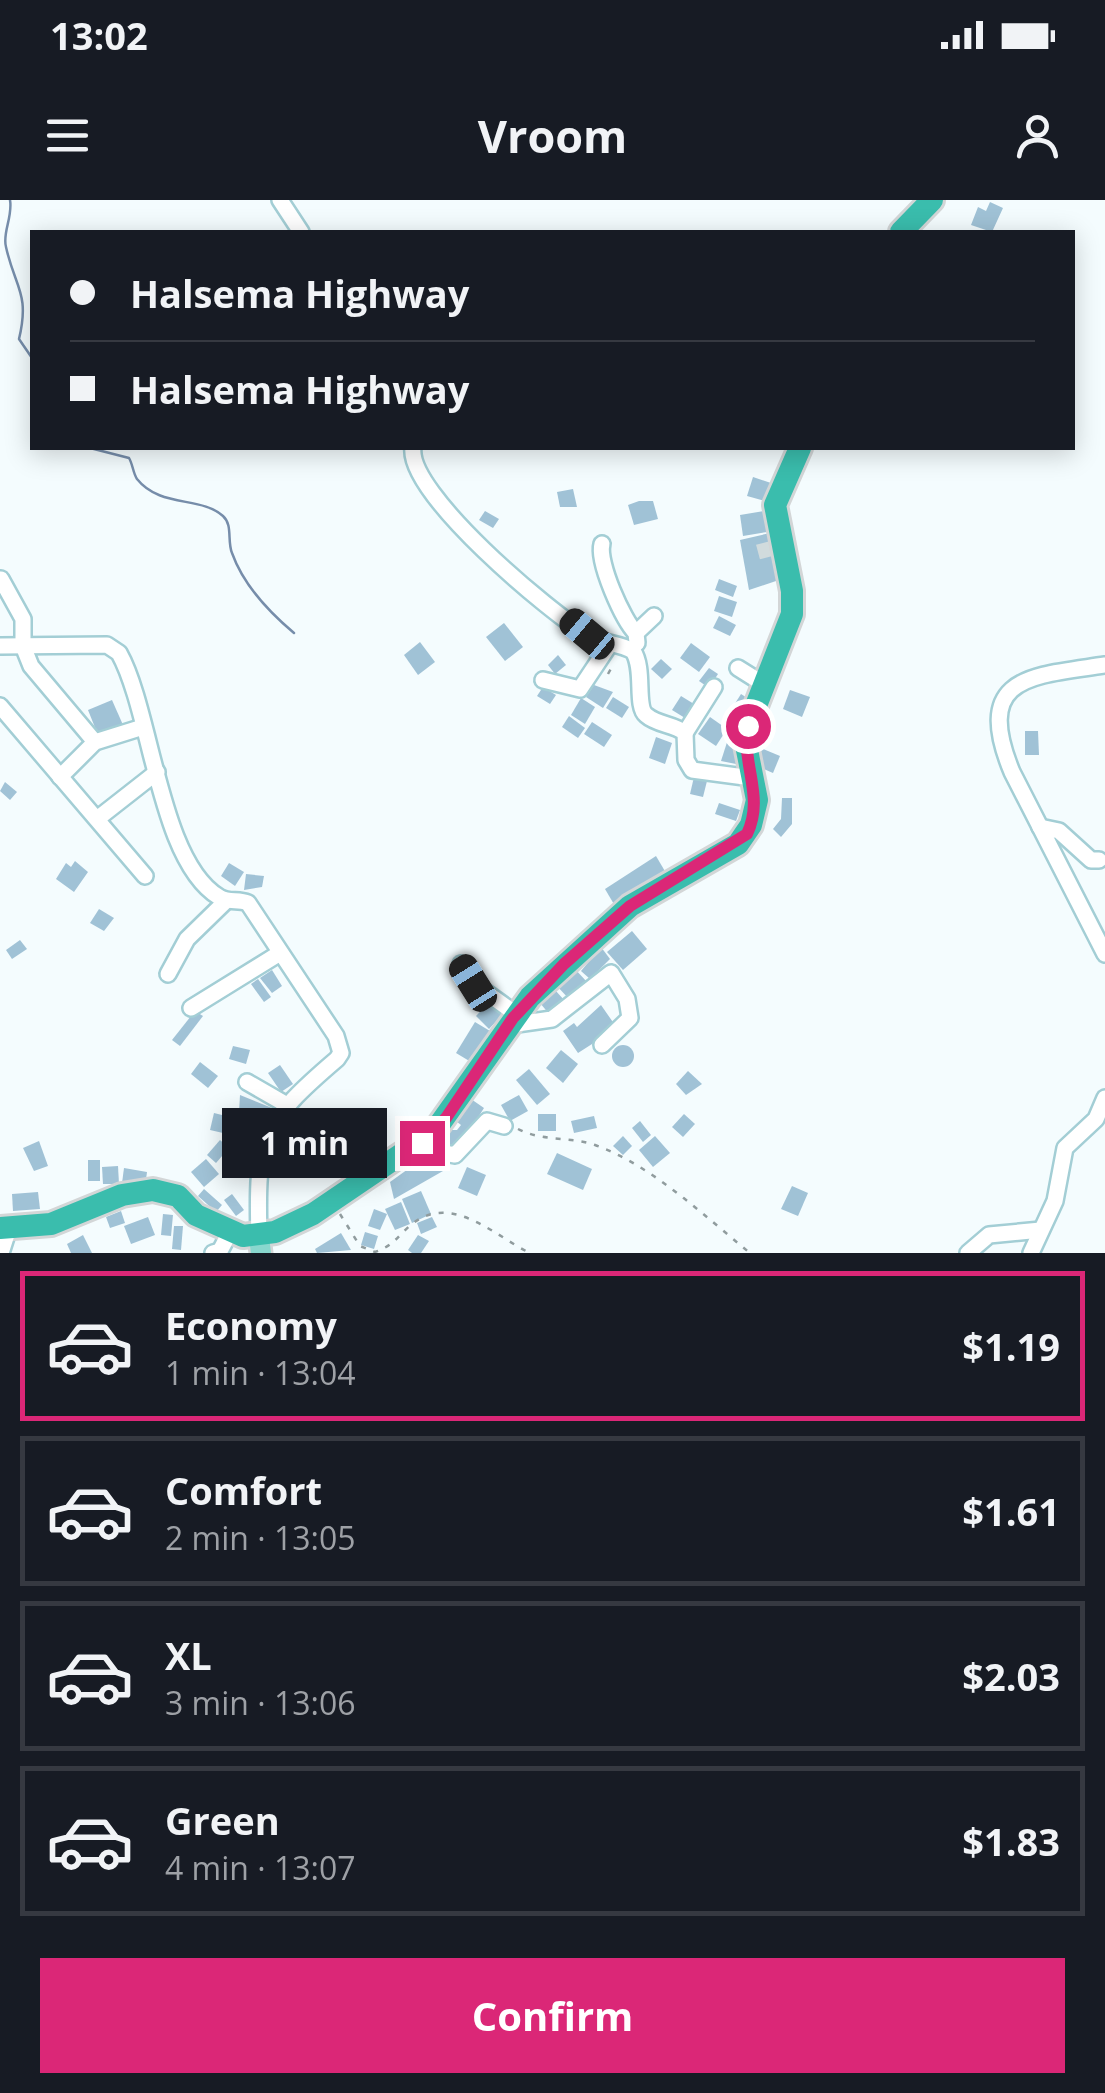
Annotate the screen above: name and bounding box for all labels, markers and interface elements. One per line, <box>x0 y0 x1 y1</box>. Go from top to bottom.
text: 13:02 <box>50 9 148 61</box>
text: Vroom <box>478 105 627 166</box>
icon: menu <box>40 108 95 163</box>
icon: person <box>1010 108 1065 163</box>
text: Halsema Highway <box>130 267 469 319</box>
text: Halsema Highway <box>130 363 469 415</box>
car <box>554 603 620 665</box>
route start <box>726 704 771 749</box>
car <box>444 950 502 1016</box>
callout: 1 min <box>222 1108 387 1178</box>
text: 1 min <box>260 1121 349 1164</box>
route end <box>400 1121 445 1166</box>
text: Economy <box>165 1299 337 1351</box>
icon: car <box>45 1301 135 1391</box>
text: $1.19 <box>962 1320 1060 1372</box>
text: 1 min · 13:04 <box>165 1351 356 1394</box>
text: Comfort <box>165 1464 322 1516</box>
icon: car <box>45 1466 135 1556</box>
text: $1.61 <box>962 1485 1060 1537</box>
text: 2 min · 13:05 <box>165 1516 356 1559</box>
text: XL <box>165 1629 212 1681</box>
icon: car <box>45 1631 135 1721</box>
text: $2.03 <box>962 1650 1060 1702</box>
text: 3 min · 13:06 <box>165 1681 356 1724</box>
text: Green <box>165 1794 280 1846</box>
icon: car <box>45 1796 135 1886</box>
text: $1.83 <box>962 1815 1060 1867</box>
text: 4 min · 13:07 <box>165 1846 356 1889</box>
button: Confirm <box>40 1958 1065 2073</box>

